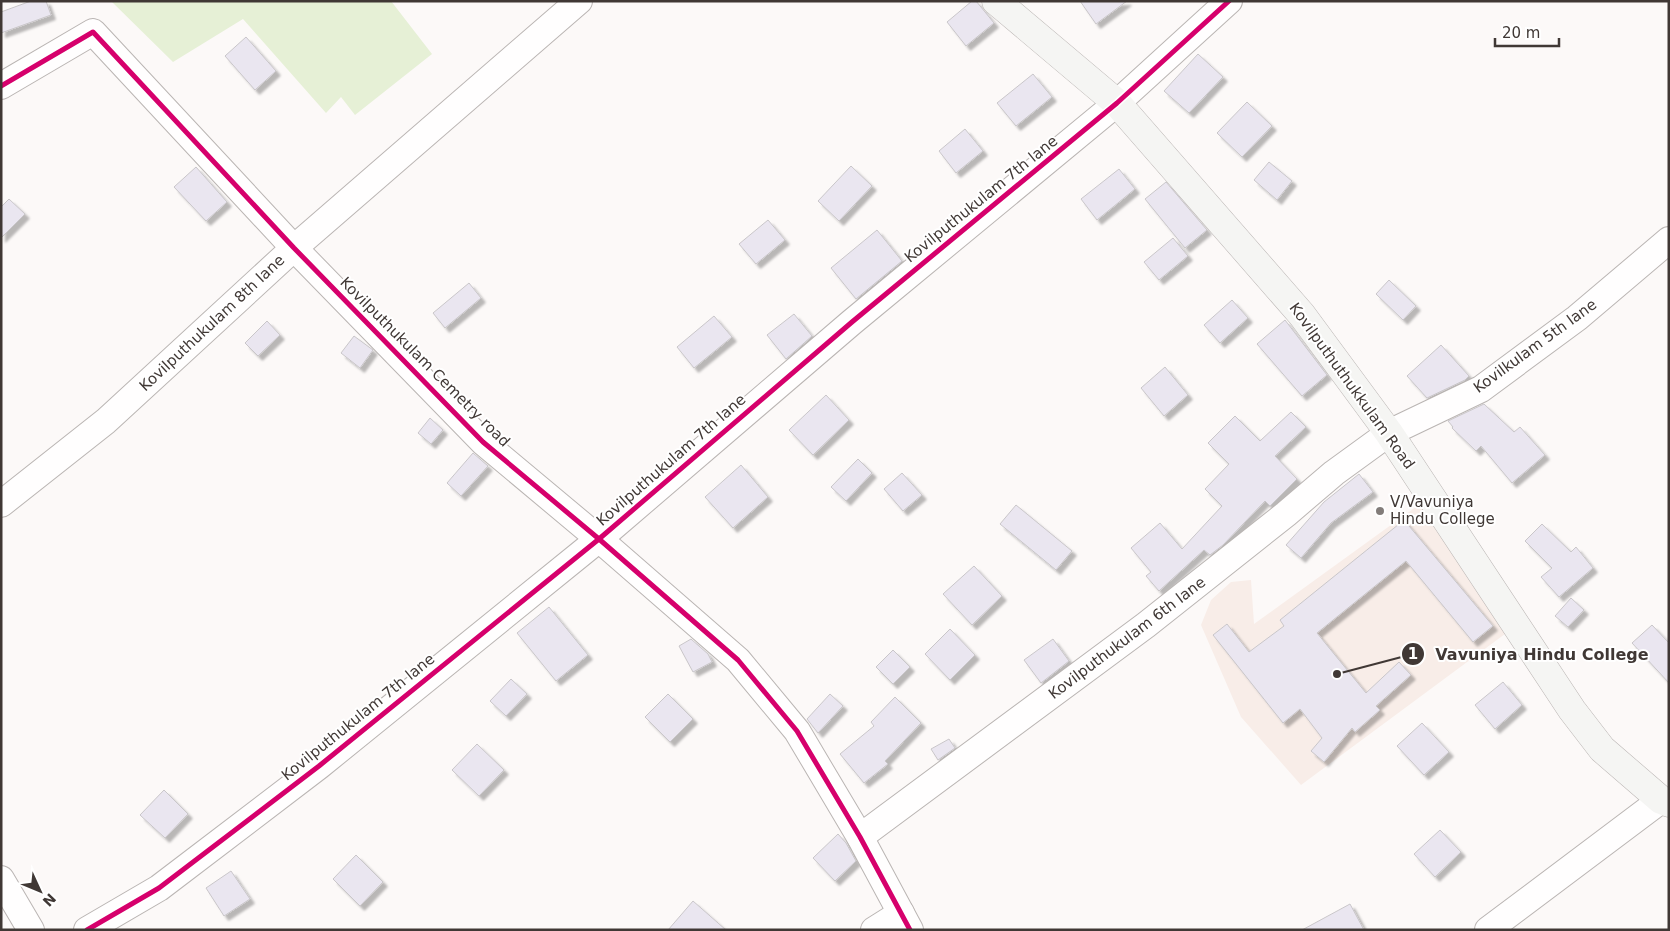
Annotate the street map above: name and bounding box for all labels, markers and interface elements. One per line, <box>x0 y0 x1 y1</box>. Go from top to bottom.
scale bar <box>1495 15 1559 47</box>
text: 20 m <box>1502 24 1540 42</box>
street label: Kovilputhukulam 7th lane <box>901 132 1061 266</box>
street label: Kovilputhukulam 8th lane <box>136 251 288 395</box>
street label: Kovilputhukulam Cemetry road <box>336 273 514 451</box>
street label: Kovilkulam 5th lane <box>1470 295 1600 397</box>
street label: Kovilputhuthukkulam Road <box>1286 299 1418 473</box>
street label: Kovilputhukulam 7th lane <box>593 390 749 530</box>
place label: V/Vavuniya Hindu College <box>1390 493 1495 528</box>
marker: V/Vavuniya Hindu College <box>1374 505 1386 517</box>
street label: Kovilputhukulam 6th lane <box>1045 573 1209 703</box>
callout: Vavuniya Hindu College <box>1400 639 1658 670</box>
text: 1 <box>1408 645 1418 663</box>
text: Vavuniya Hindu College <box>1435 645 1649 664</box>
street label: Kovilputhukulam 7th lane <box>278 650 438 784</box>
north arrow <box>15 866 65 916</box>
text: N <box>40 890 59 910</box>

